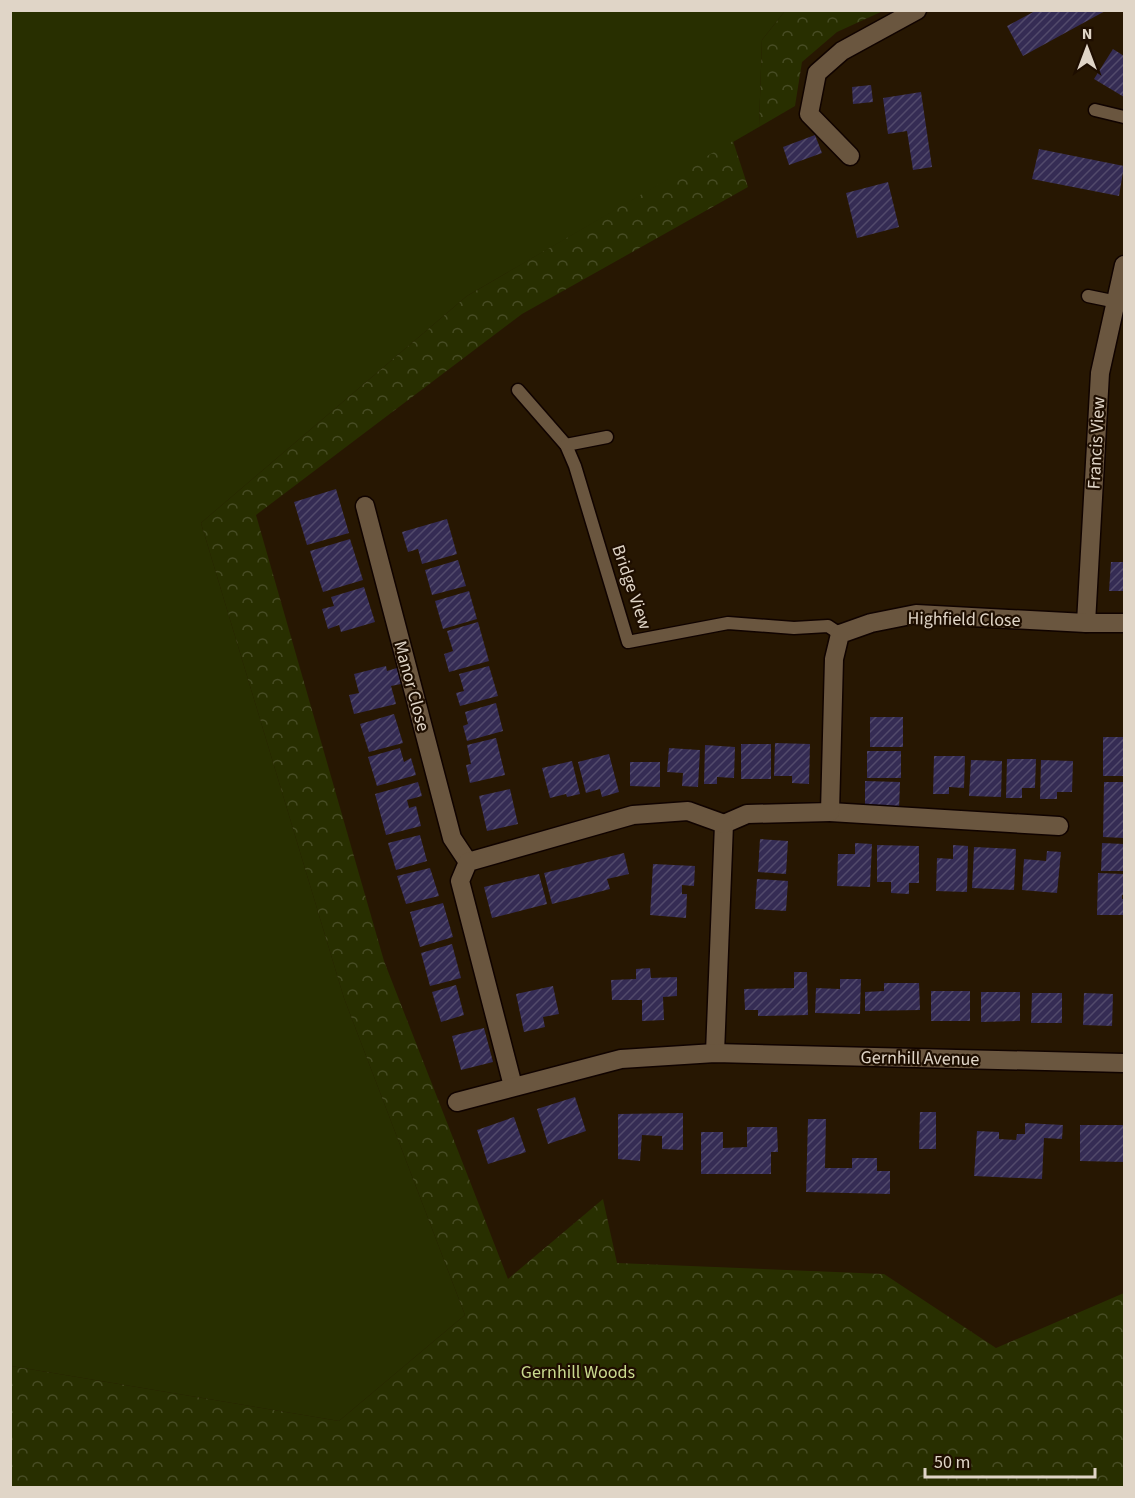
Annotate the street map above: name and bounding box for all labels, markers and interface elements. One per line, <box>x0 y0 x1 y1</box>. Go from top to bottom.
north arrow <box>1057 18 1117 78</box>
text: N <box>1082 23 1092 45</box>
street label: Francis View <box>1082 396 1111 490</box>
street label: Bridge View <box>605 541 658 633</box>
street label: Highfield Close <box>907 606 1021 633</box>
street label: Manor Close <box>387 638 436 734</box>
street label: Gernhill Avenue <box>860 1045 980 1072</box>
park label: Gernhill Woods <box>521 1360 635 1385</box>
scale bar <box>925 1441 1094 1479</box>
text: 50 m <box>934 1450 970 1475</box>

